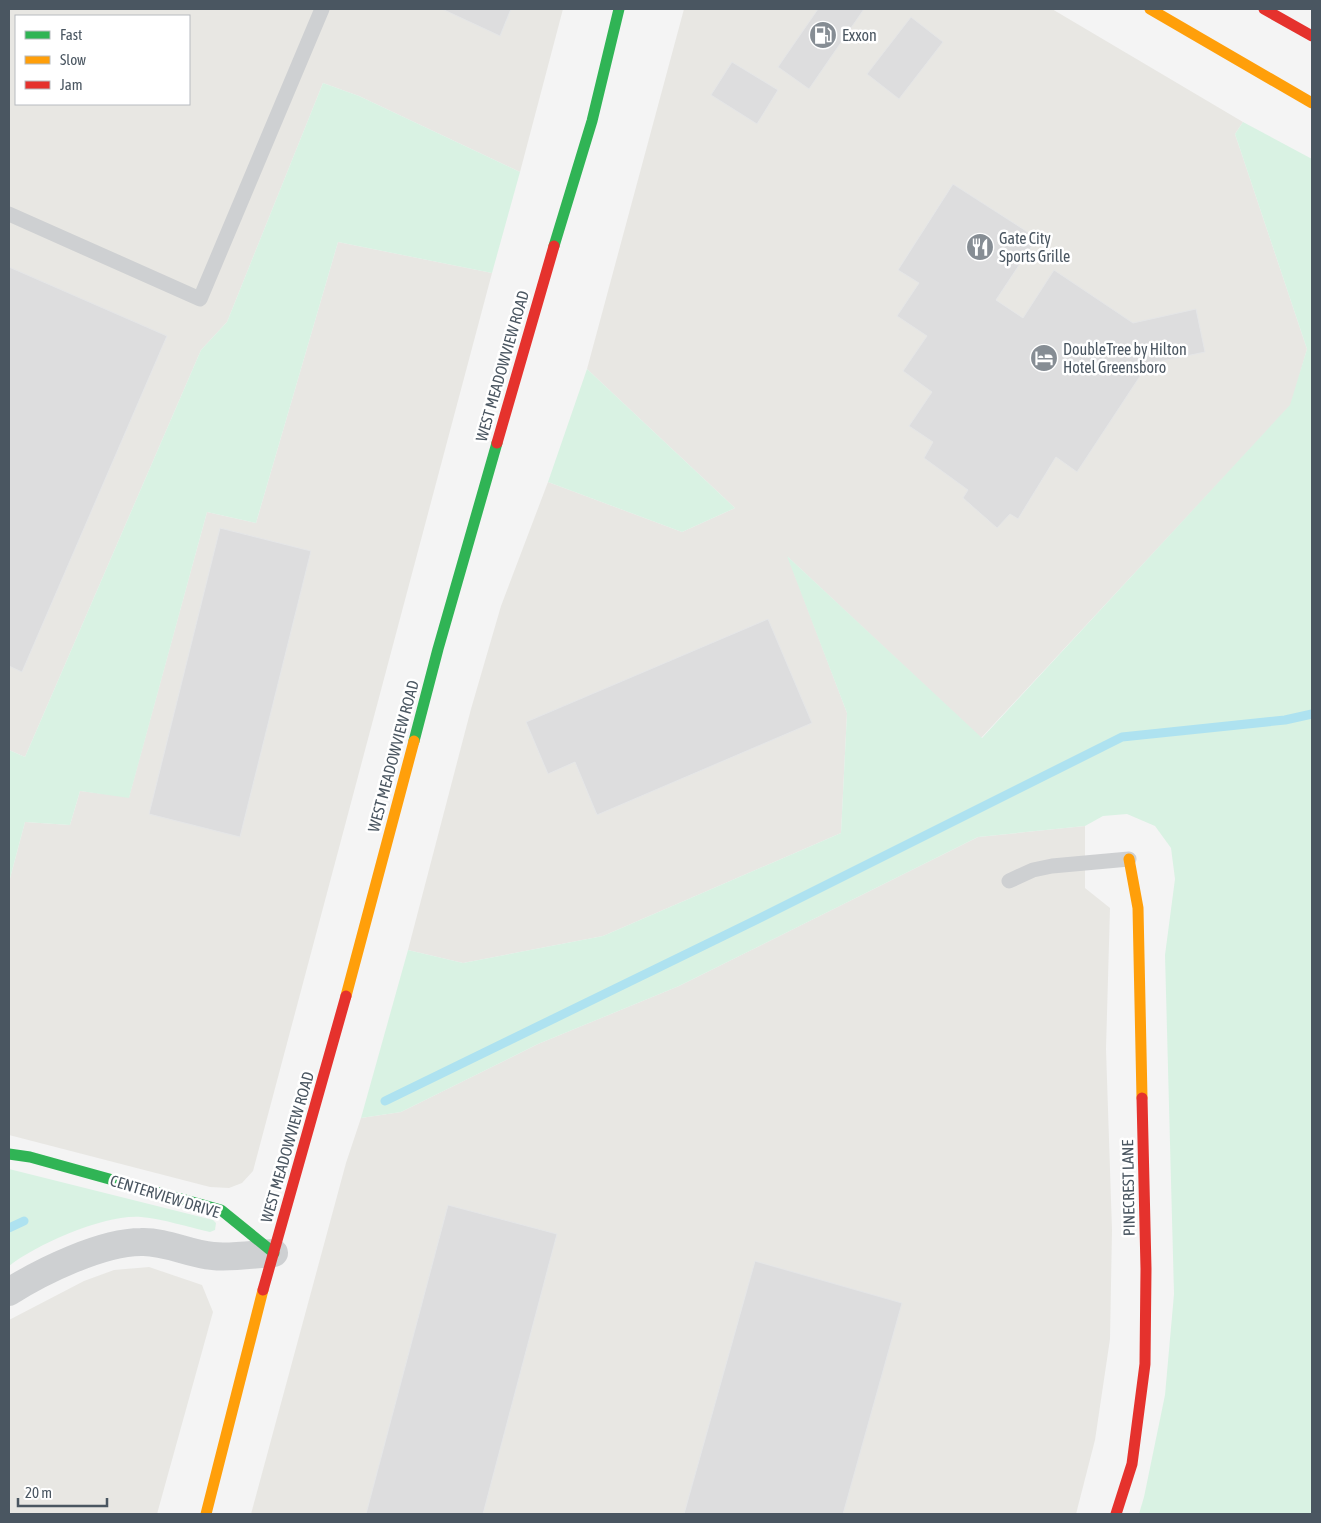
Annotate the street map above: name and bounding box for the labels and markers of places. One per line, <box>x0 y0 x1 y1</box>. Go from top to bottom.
fuel station icon: Exxon <box>808 20 838 50</box>
place label: Exxon <box>842 26 877 44</box>
place label: Gate City Sports Grille <box>999 229 1070 266</box>
restaurant icon: Gate City Sports Grille <box>965 232 995 262</box>
place label: DoubleTree by Hilton Hotel Greensboro <box>1063 340 1187 376</box>
hotel icon: DoubleTree by Hilton Hotel Greensboro <box>1029 343 1059 373</box>

